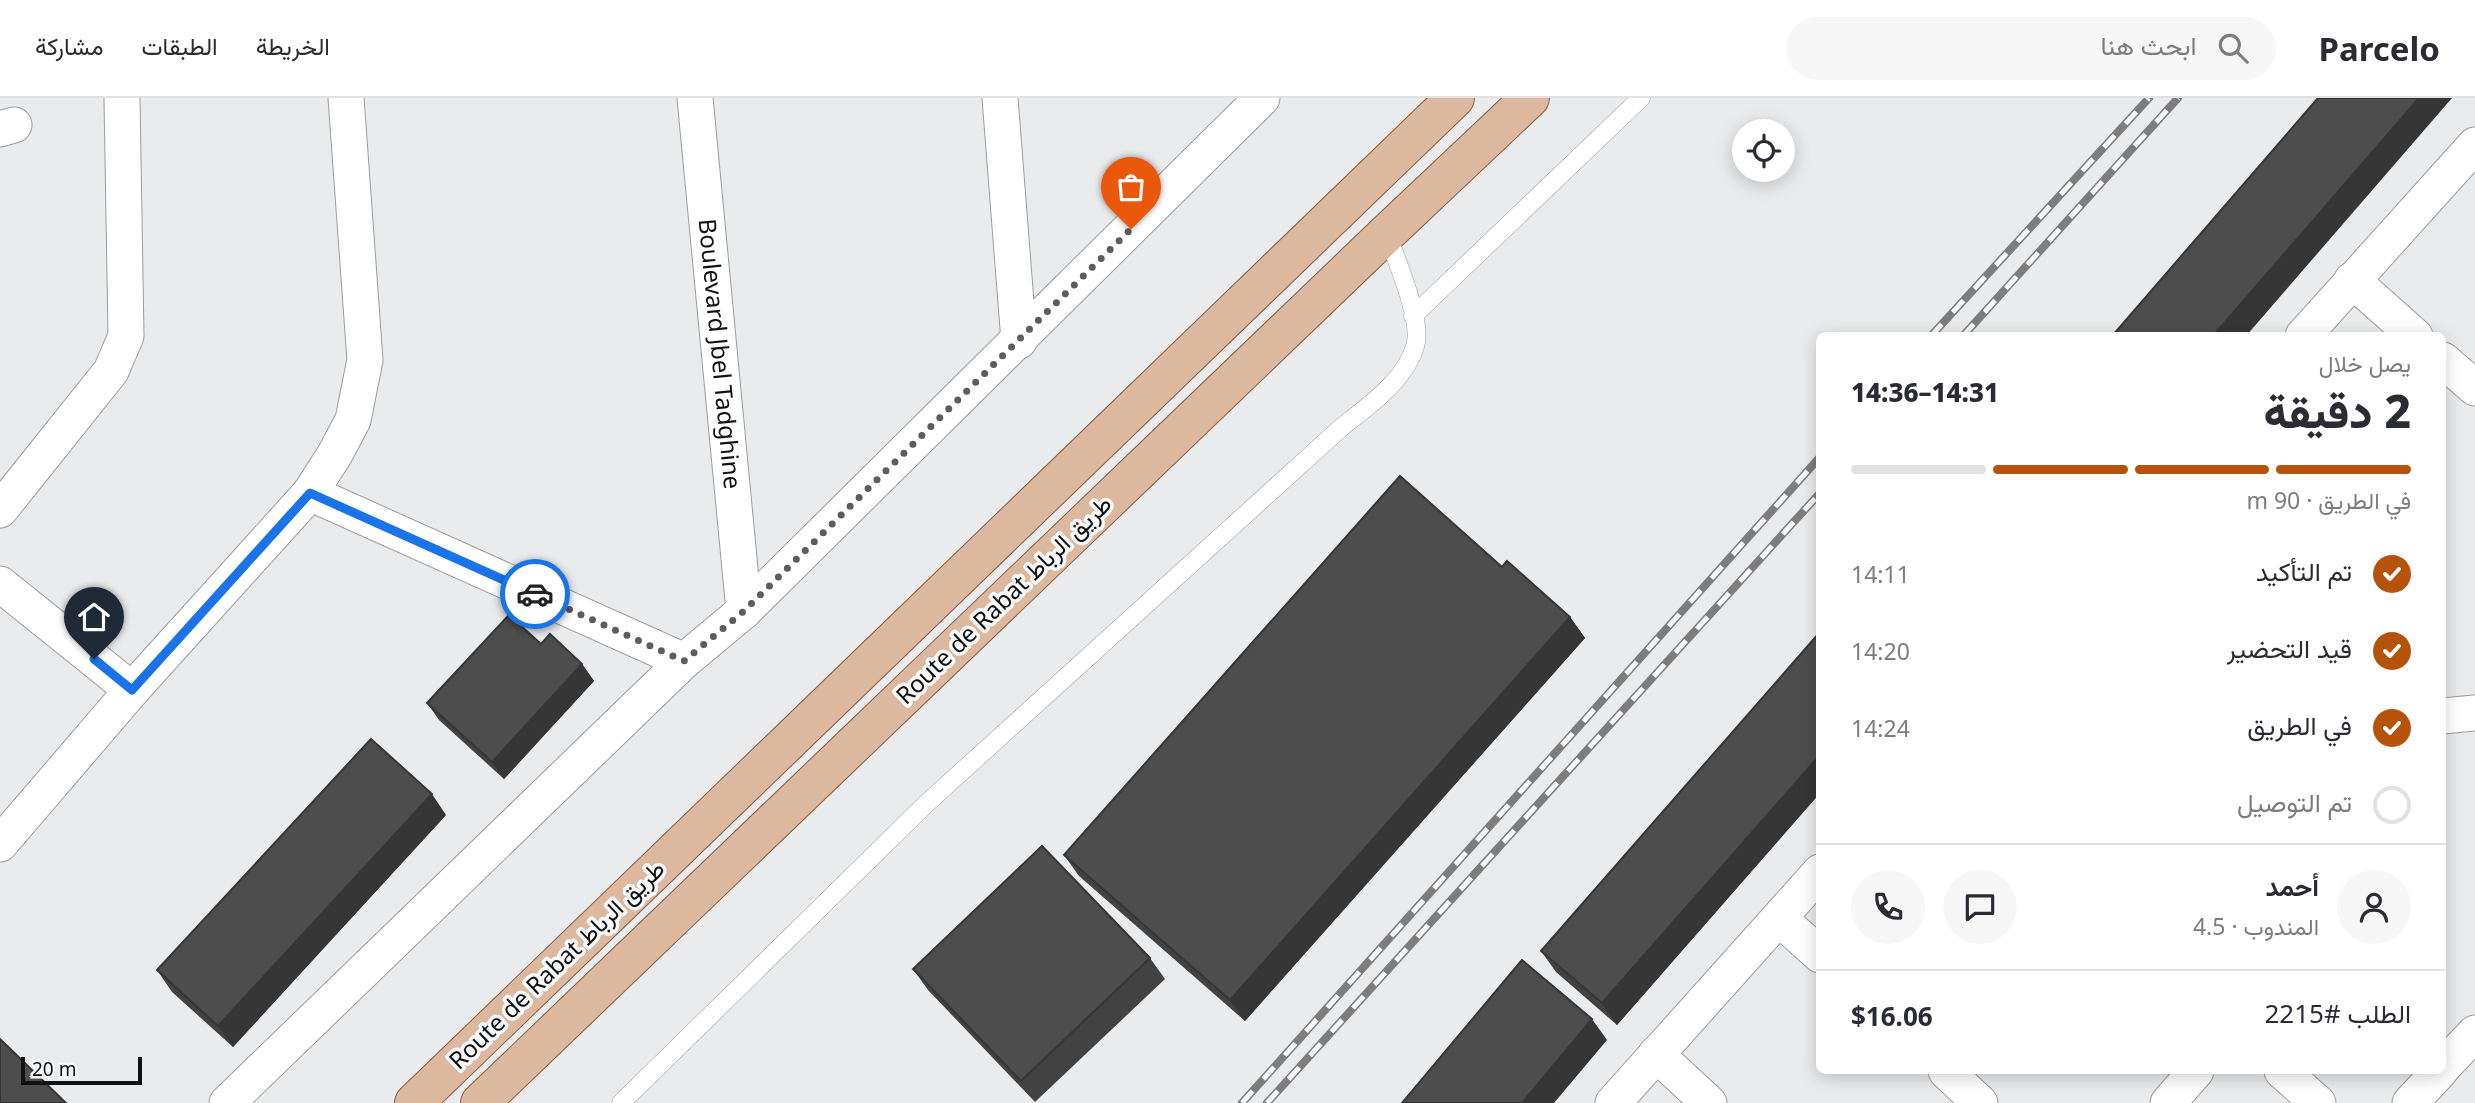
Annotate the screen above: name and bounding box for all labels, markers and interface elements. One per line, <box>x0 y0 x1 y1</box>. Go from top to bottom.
search box <box>1786 17 2276 80</box>
text: Parcelo <box>2318 26 2440 71</box>
text: ابحث هنا <box>2100 27 2196 63</box>
text: مشاركة <box>35 29 103 62</box>
text: الطبقات <box>141 29 218 62</box>
text: الخريطة <box>256 29 330 62</box>
icon: search <box>2214 29 2252 67</box>
map controls <box>1732 119 1795 182</box>
button: locate <box>1732 119 1795 182</box>
pin <box>1101 157 1161 229</box>
icon: bag <box>1112 168 1150 206</box>
street label: Boulevard Jbel Tadghine <box>692 217 750 490</box>
text: يصل خلال <box>2319 347 2411 379</box>
text: 14:31–14:36 <box>1851 374 1999 410</box>
text: 2 دقيقة <box>2264 379 2411 441</box>
text: في الطريق · 90 m <box>2246 484 2411 516</box>
street label: Route de Rabat طريق الرباط <box>888 487 1118 711</box>
text: تم التأكيد <box>2256 553 2352 589</box>
icon: check <box>2373 555 2411 593</box>
text: 14:11 <box>1851 558 1910 590</box>
courier <box>500 559 570 629</box>
icon: car <box>516 575 554 613</box>
pin <box>64 587 124 659</box>
icon: home <box>75 598 113 636</box>
text: قيد التحضير <box>2227 630 2352 666</box>
icon: check <box>2373 632 2411 670</box>
text: 14:20 <box>1851 635 1910 667</box>
text: في الطريق <box>2247 707 2352 743</box>
icon: check <box>2373 709 2411 747</box>
text: 14:24 <box>1851 712 1910 744</box>
text: تم التوصيل <box>2237 784 2352 820</box>
street label: Route de Rabat طريق الرباط <box>441 852 671 1076</box>
text: أحمد <box>2266 868 2319 904</box>
button: phone <box>1851 870 1925 944</box>
button: chat <box>1943 870 2017 944</box>
button: person <box>2337 870 2411 944</box>
text: المندوب · 4.5 <box>2193 910 2319 942</box>
text: الطلب #2215 <box>2264 995 2411 1031</box>
text: $16.06 <box>1851 998 1933 1034</box>
scale bar <box>21 1054 142 1086</box>
text: 20 m <box>32 1056 76 1082</box>

